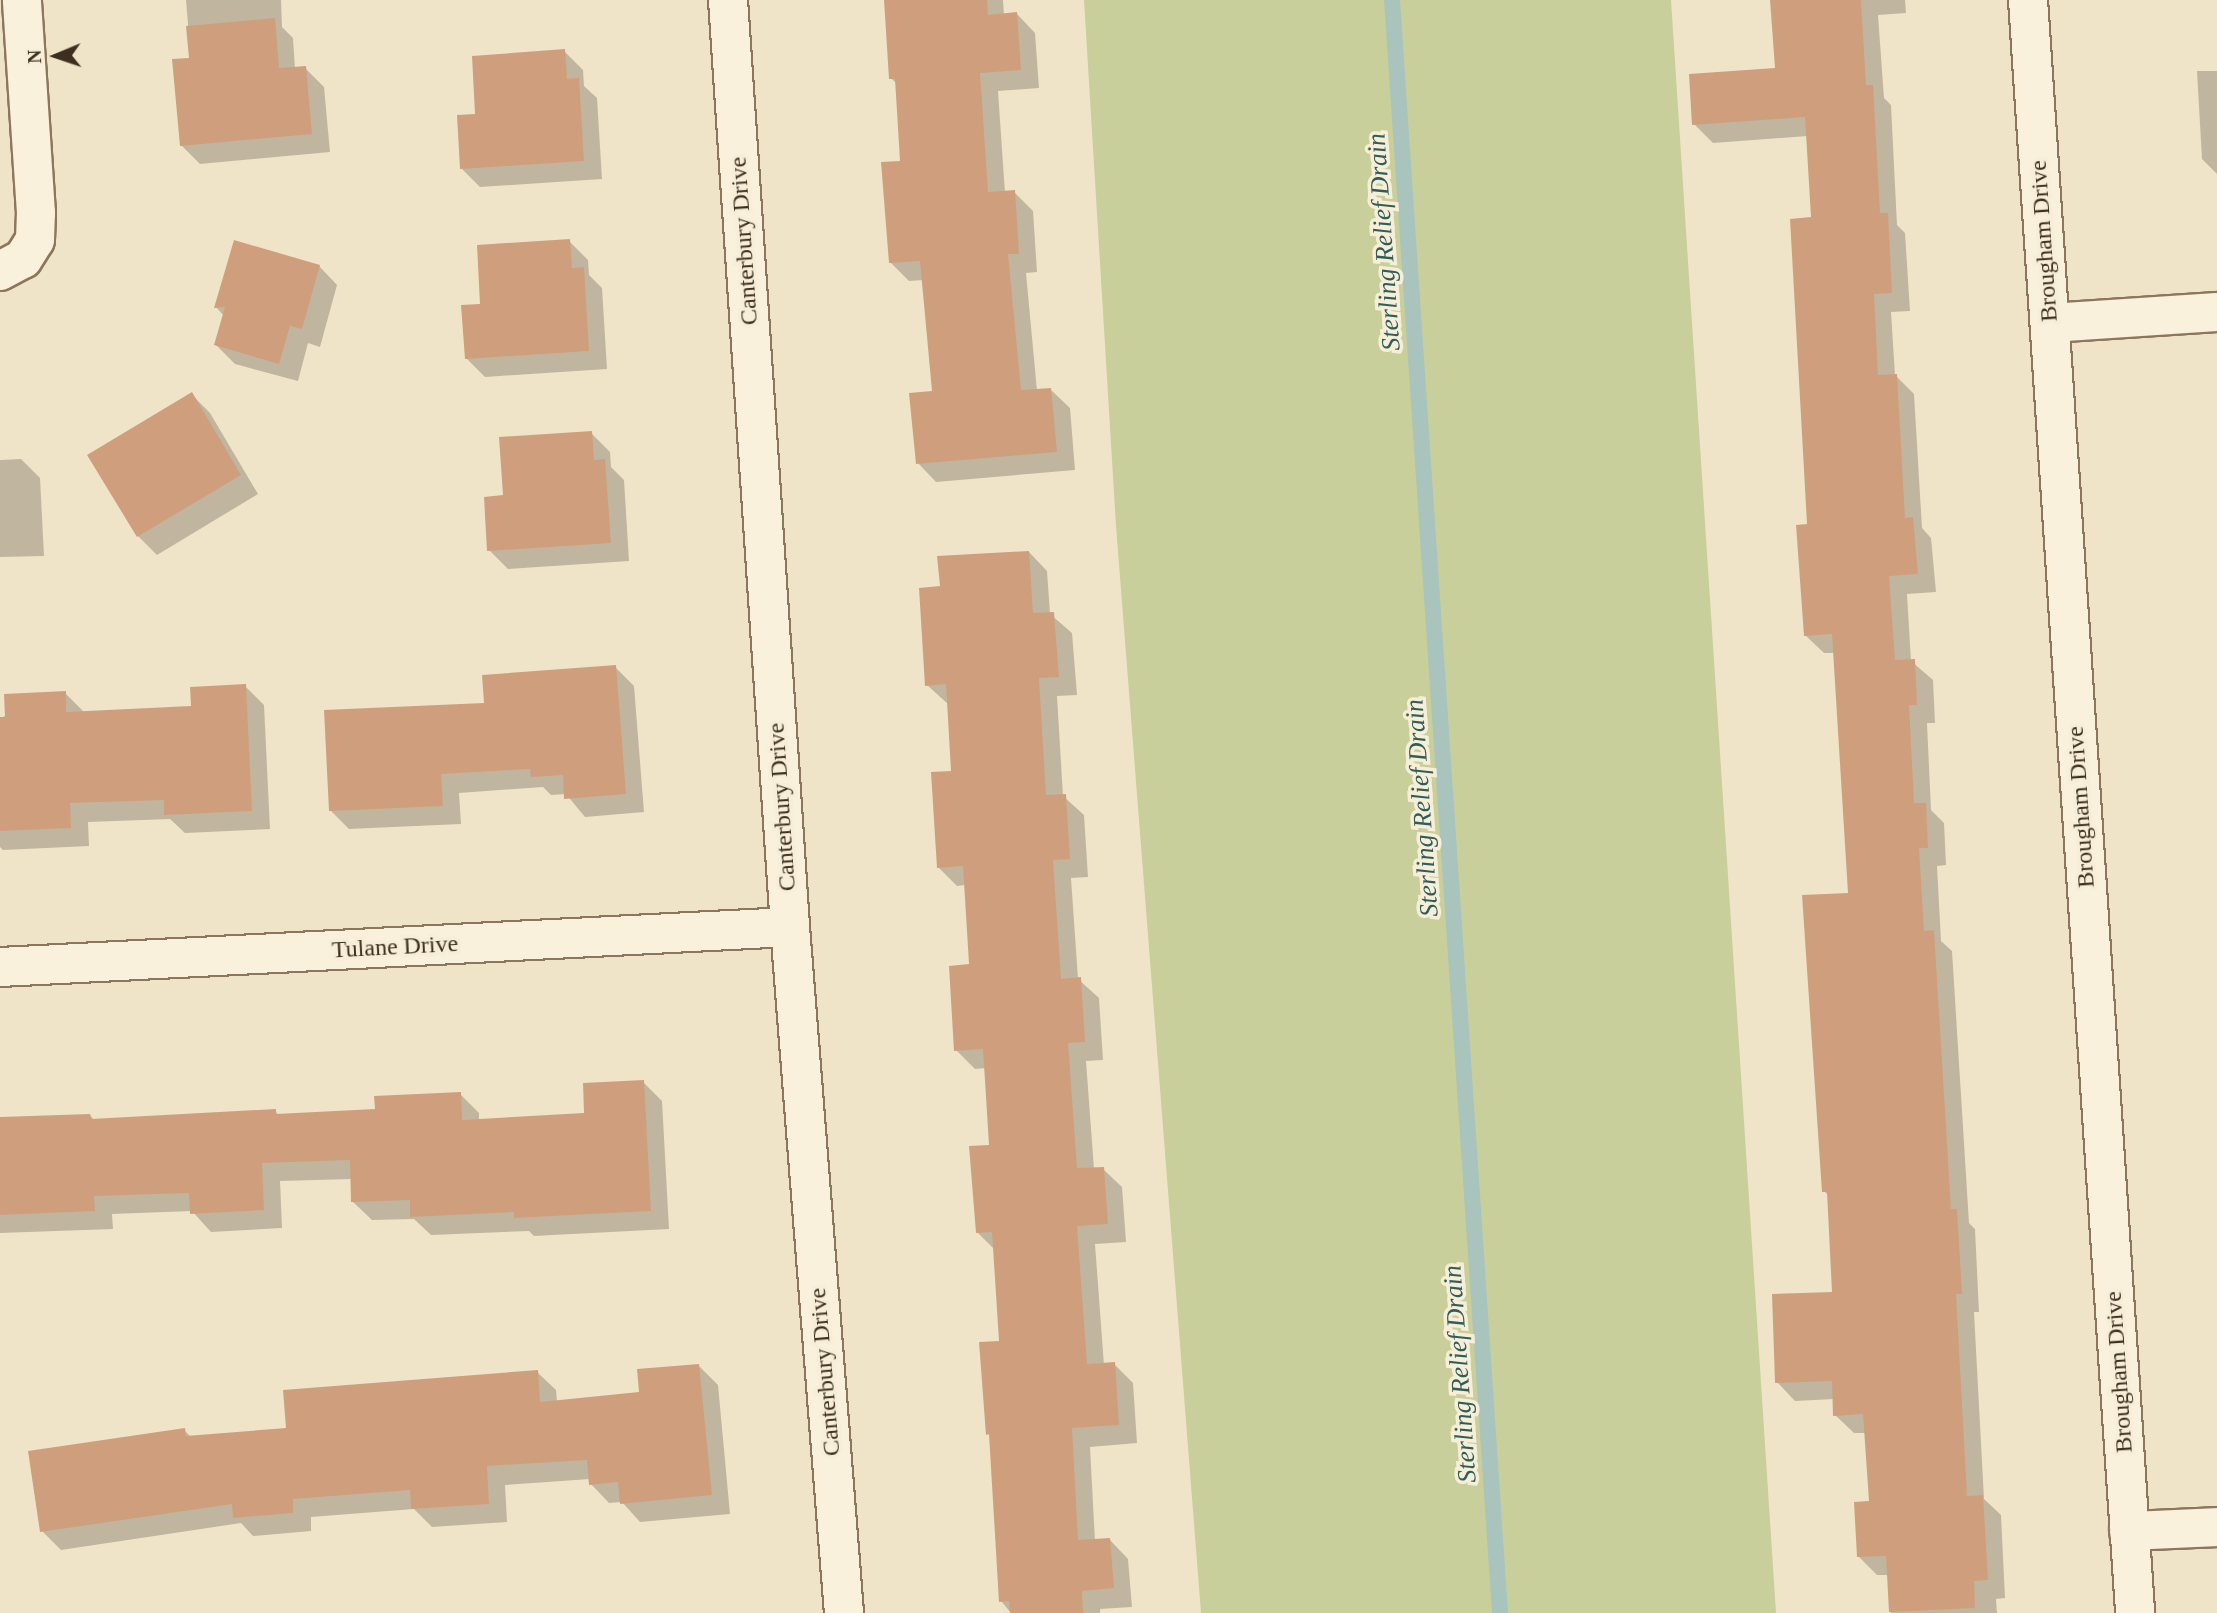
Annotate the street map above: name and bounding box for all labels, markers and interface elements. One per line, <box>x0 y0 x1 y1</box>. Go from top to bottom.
north arrow <box>21 21 91 91</box>
text: N <box>24 50 45 64</box>
water label: Sterling Relief Drain <box>1361 132 1407 352</box>
street label: Canterbury Drive <box>724 156 764 326</box>
street label: Brougham Drive <box>2024 159 2064 323</box>
water label: Sterling Relief Drain <box>1399 698 1445 918</box>
street label: Canterbury Drive <box>762 722 802 892</box>
street label: Brougham Drive <box>2061 725 2101 889</box>
street label: Tulane Drive <box>331 929 459 965</box>
water label: Sterling Relief Drain <box>1437 1264 1483 1484</box>
street label: Canterbury Drive <box>803 1287 847 1457</box>
street label: Brougham Drive <box>2099 1290 2139 1454</box>

